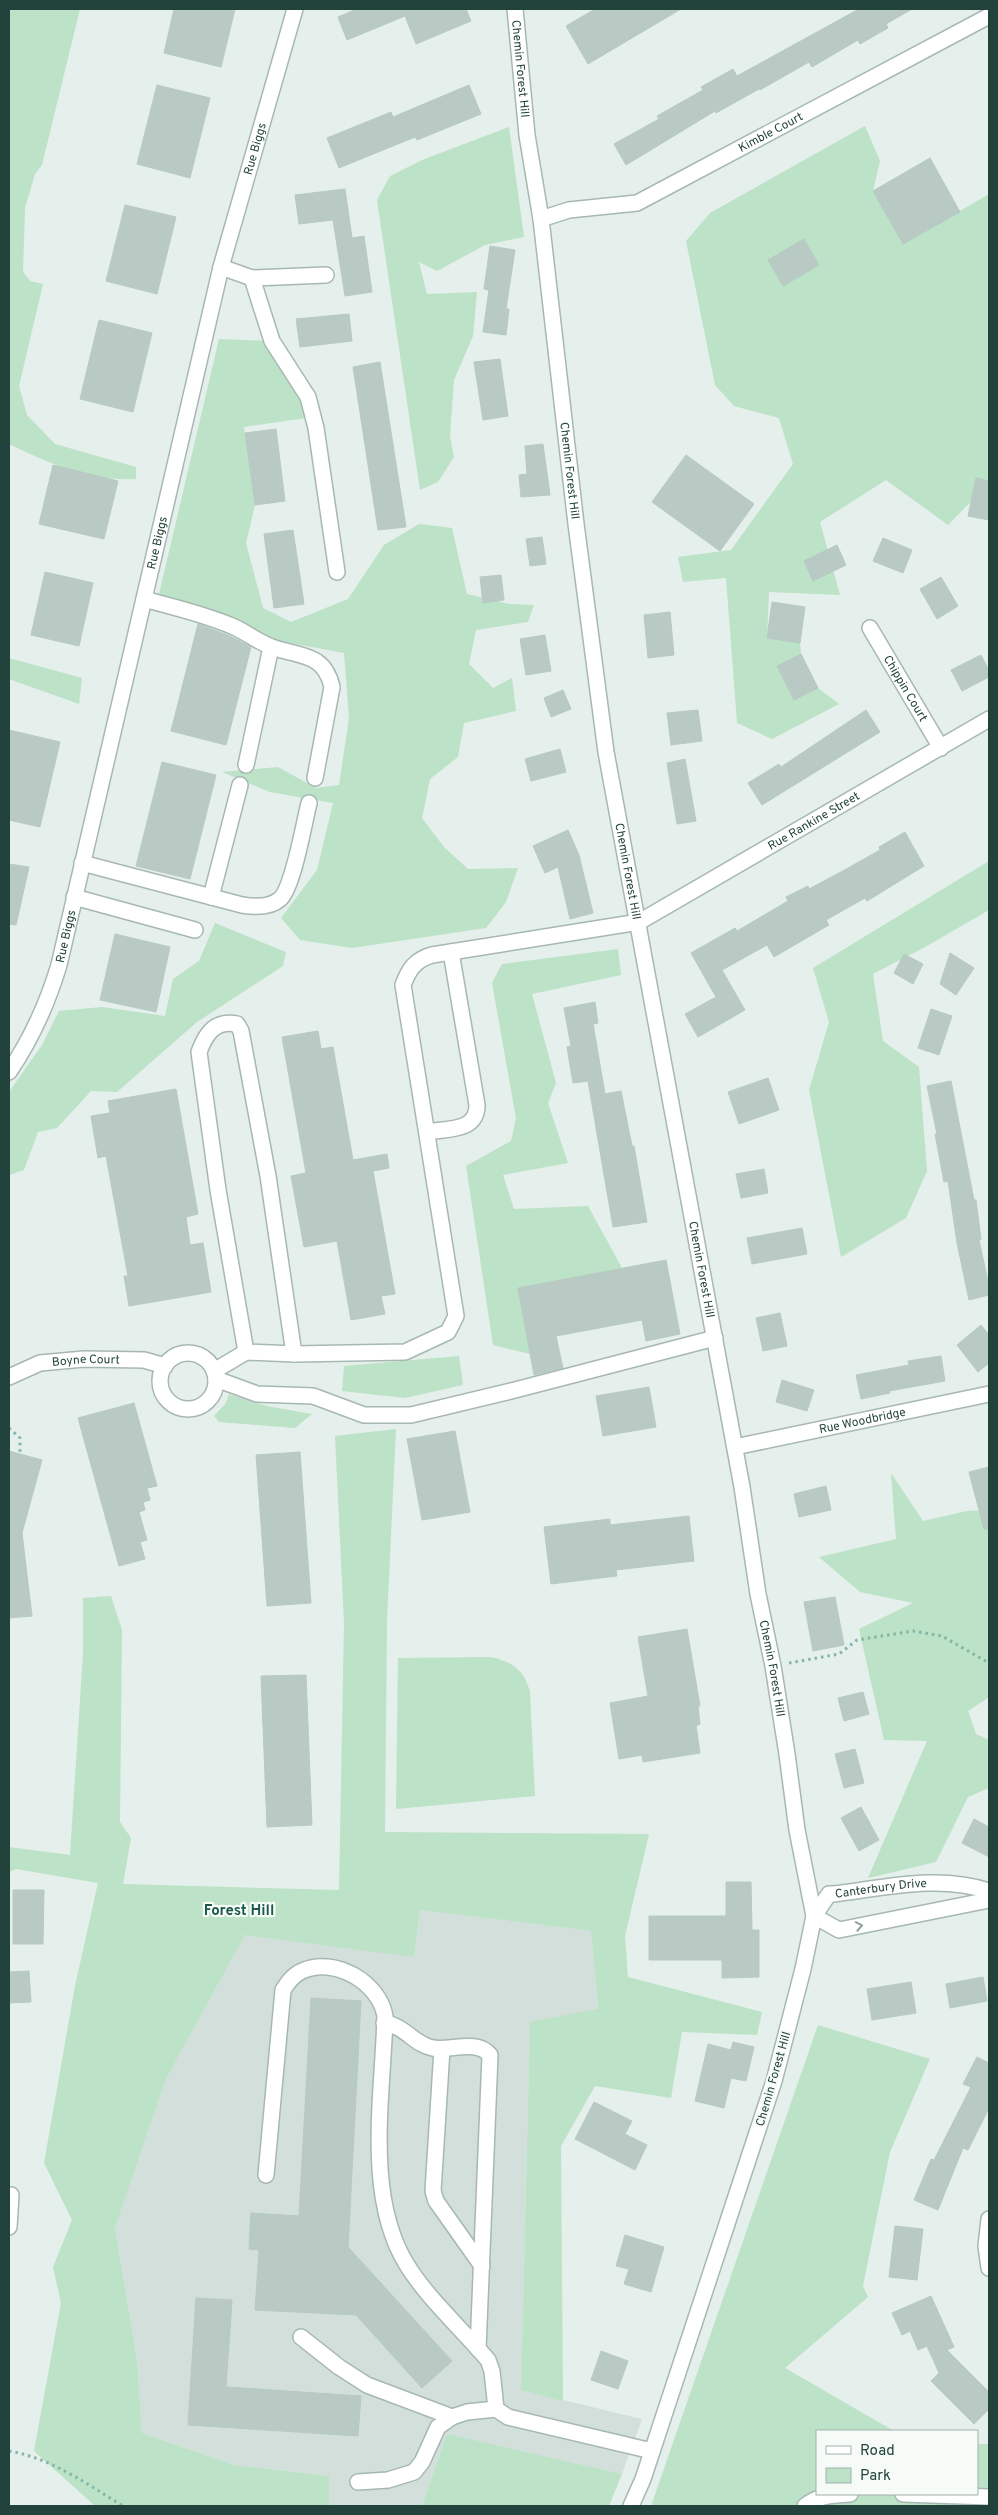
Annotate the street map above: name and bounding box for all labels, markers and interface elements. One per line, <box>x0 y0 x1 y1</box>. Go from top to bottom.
street label: Chemin Forest Hill <box>507 19 532 118</box>
street label: Kimble Court <box>736 109 806 157</box>
street label: Rue Biggs <box>241 121 271 177</box>
street label: Chemin Forest Hill <box>555 421 582 520</box>
street label: Rue Biggs <box>144 515 172 571</box>
street label: Chippin Court <box>879 653 931 725</box>
street label: Rue Rankine Street <box>765 789 863 854</box>
street label: Chemin Forest Hill <box>610 822 644 921</box>
street label: Rue Biggs <box>53 909 81 965</box>
street label: Chemin Forest Hill <box>684 1220 718 1319</box>
street label: Boyne Court <box>51 1352 120 1371</box>
street label: Rue Woodbridge <box>818 1405 907 1438</box>
street label: Chemin Forest Hill <box>755 1619 788 1718</box>
street label: Canterbury Drive <box>834 1876 927 1903</box>
district label: Forest Hill <box>204 1902 274 1921</box>
one-way arrow <box>854 1921 863 1931</box>
street label: Chemin Forest Hill <box>753 2030 795 2128</box>
legend <box>816 2430 978 2495</box>
text: Road <box>860 2442 895 2461</box>
text: Park <box>860 2467 891 2486</box>

